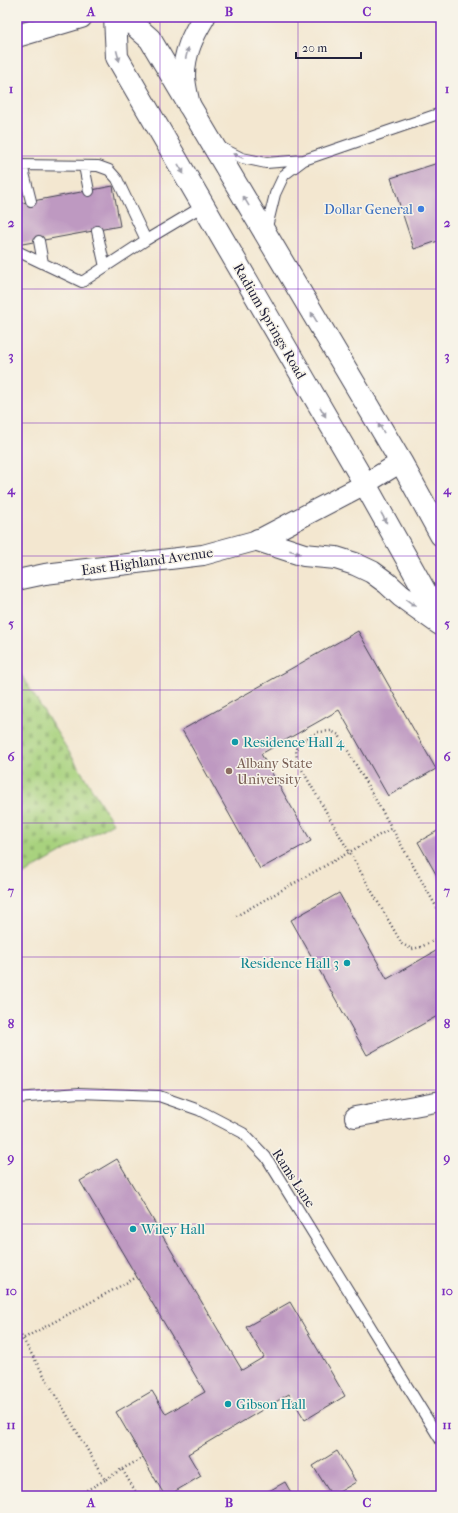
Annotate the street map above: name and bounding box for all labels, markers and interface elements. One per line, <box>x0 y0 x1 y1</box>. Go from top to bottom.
text: A <box>86 4 96 19</box>
text: B <box>225 4 234 19</box>
text: C <box>363 4 372 19</box>
scale bar <box>296 34 361 60</box>
text: 20 m <box>302 41 327 55</box>
one-way arrow <box>185 47 191 59</box>
one-way arrow <box>115 50 121 62</box>
text: 1 <box>9 81 14 96</box>
text: 1 <box>445 81 450 96</box>
one-way arrow <box>232 152 244 158</box>
one-way arrow <box>178 163 185 175</box>
one-way arrow <box>242 195 249 207</box>
place label: Dollar General <box>324 201 413 218</box>
marker: Dollar General <box>416 204 426 214</box>
text: 2 <box>8 215 15 230</box>
text: 2 <box>444 215 451 230</box>
street label: Radium Springs Road <box>229 260 310 382</box>
one-way arrow <box>311 311 318 323</box>
text: 3 <box>8 348 14 364</box>
text: 3 <box>444 348 450 364</box>
one-way arrow <box>319 406 326 418</box>
one-way arrow <box>377 422 384 434</box>
text: 4 <box>6 482 16 498</box>
text: 4 <box>442 482 452 498</box>
one-way arrow <box>380 513 387 524</box>
street label: East Highland Avenue <box>80 544 214 579</box>
one-way arrow <box>289 549 301 555</box>
one-way arrow <box>405 599 416 607</box>
text: 5 <box>8 616 14 631</box>
text: 5 <box>444 616 450 631</box>
place label: Residence Hall 4 <box>243 734 345 751</box>
marker: Residence Hall 4 <box>230 737 240 747</box>
text: 6 <box>7 749 15 764</box>
text: 6 <box>443 749 451 764</box>
place label: Albany State University <box>236 755 313 788</box>
marker: Albany State University <box>224 766 234 776</box>
text: 7 <box>7 883 15 898</box>
text: 7 <box>443 883 451 898</box>
place label: Residence Hall 3 <box>240 955 339 972</box>
marker: Residence Hall 3 <box>342 958 352 968</box>
text: 8 <box>8 1016 15 1031</box>
text: 8 <box>444 1016 451 1031</box>
street label: Rams Lane <box>268 1146 319 1211</box>
text: 9 <box>7 1150 15 1166</box>
text: 9 <box>443 1150 451 1166</box>
place label: Wiley Hall <box>140 1221 205 1238</box>
marker: Wiley Hall <box>128 1224 138 1234</box>
text: 10 <box>5 1283 17 1298</box>
text: 10 <box>441 1283 453 1298</box>
place label: Gibson Hall <box>236 1396 306 1413</box>
marker: Gibson Hall <box>223 1399 233 1409</box>
text: 11 <box>6 1417 16 1432</box>
text: 11 <box>442 1417 452 1432</box>
text: A <box>86 1495 96 1510</box>
text: B <box>225 1495 234 1510</box>
text: C <box>363 1495 372 1510</box>

